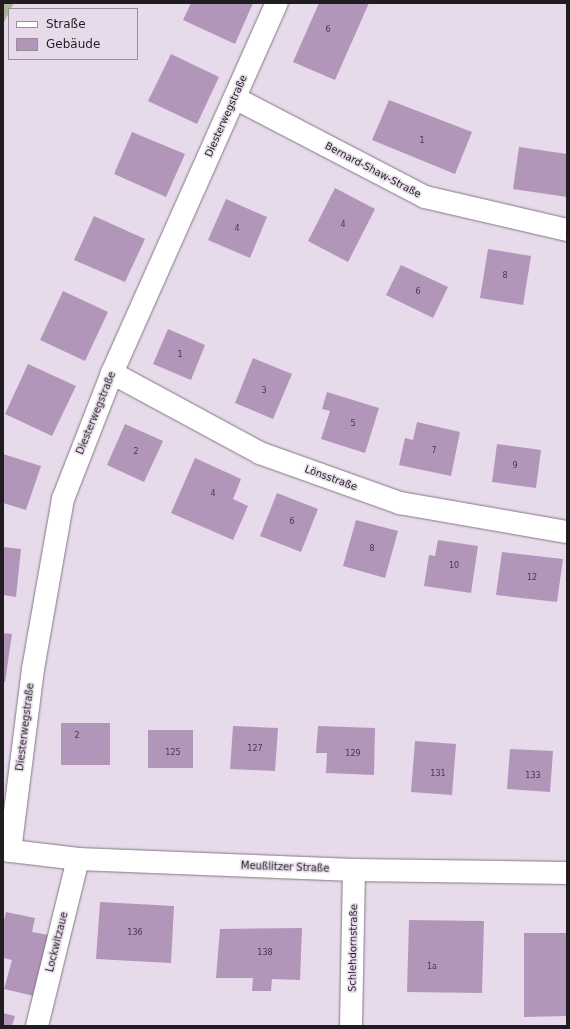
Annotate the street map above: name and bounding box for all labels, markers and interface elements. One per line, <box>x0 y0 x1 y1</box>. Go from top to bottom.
legend <box>8 8 138 60</box>
text: Straße <box>46 17 86 31</box>
house number: 6 <box>325 25 331 35</box>
text: Gebäude <box>46 37 100 51</box>
street label: Diesterwegstraße <box>203 73 249 159</box>
house number: 1 <box>419 136 425 146</box>
street label: Bernard-Shaw-Straße <box>323 140 423 200</box>
house number: 4 <box>340 220 346 230</box>
house number: 4 <box>234 224 240 234</box>
house number: 8 <box>502 271 508 281</box>
house number: 6 <box>415 287 421 297</box>
house number: 1 <box>177 350 183 360</box>
street label: Diesterwegstraße <box>74 370 118 456</box>
house number: 3 <box>261 386 267 396</box>
house number: 5 <box>350 419 356 429</box>
house number: 7 <box>431 446 437 456</box>
house number: 2 <box>133 447 139 457</box>
house number: 9 <box>512 461 518 471</box>
street label: Lönsstraße <box>303 463 359 493</box>
house number: 4 <box>210 489 216 499</box>
house number: 6 <box>289 517 295 527</box>
house number: 8 <box>369 544 375 554</box>
house number: 10 <box>449 561 459 571</box>
house number: 12 <box>527 573 537 583</box>
street label: Diesterwegstraße <box>14 682 36 772</box>
house number: 2 <box>74 731 80 741</box>
house number: 127 <box>247 744 263 754</box>
house number: 125 <box>165 748 181 758</box>
house number: 129 <box>345 749 361 759</box>
house number: 131 <box>430 769 446 779</box>
house number: 133 <box>525 771 541 781</box>
street label: Meußlitzer Straße <box>241 859 329 875</box>
street label: Schlehdornstraße <box>346 904 360 992</box>
street label: Lockwitzaue <box>44 911 70 973</box>
house number: 136 <box>127 928 143 938</box>
house number: 138 <box>257 948 273 958</box>
house number: 1a <box>427 962 437 972</box>

